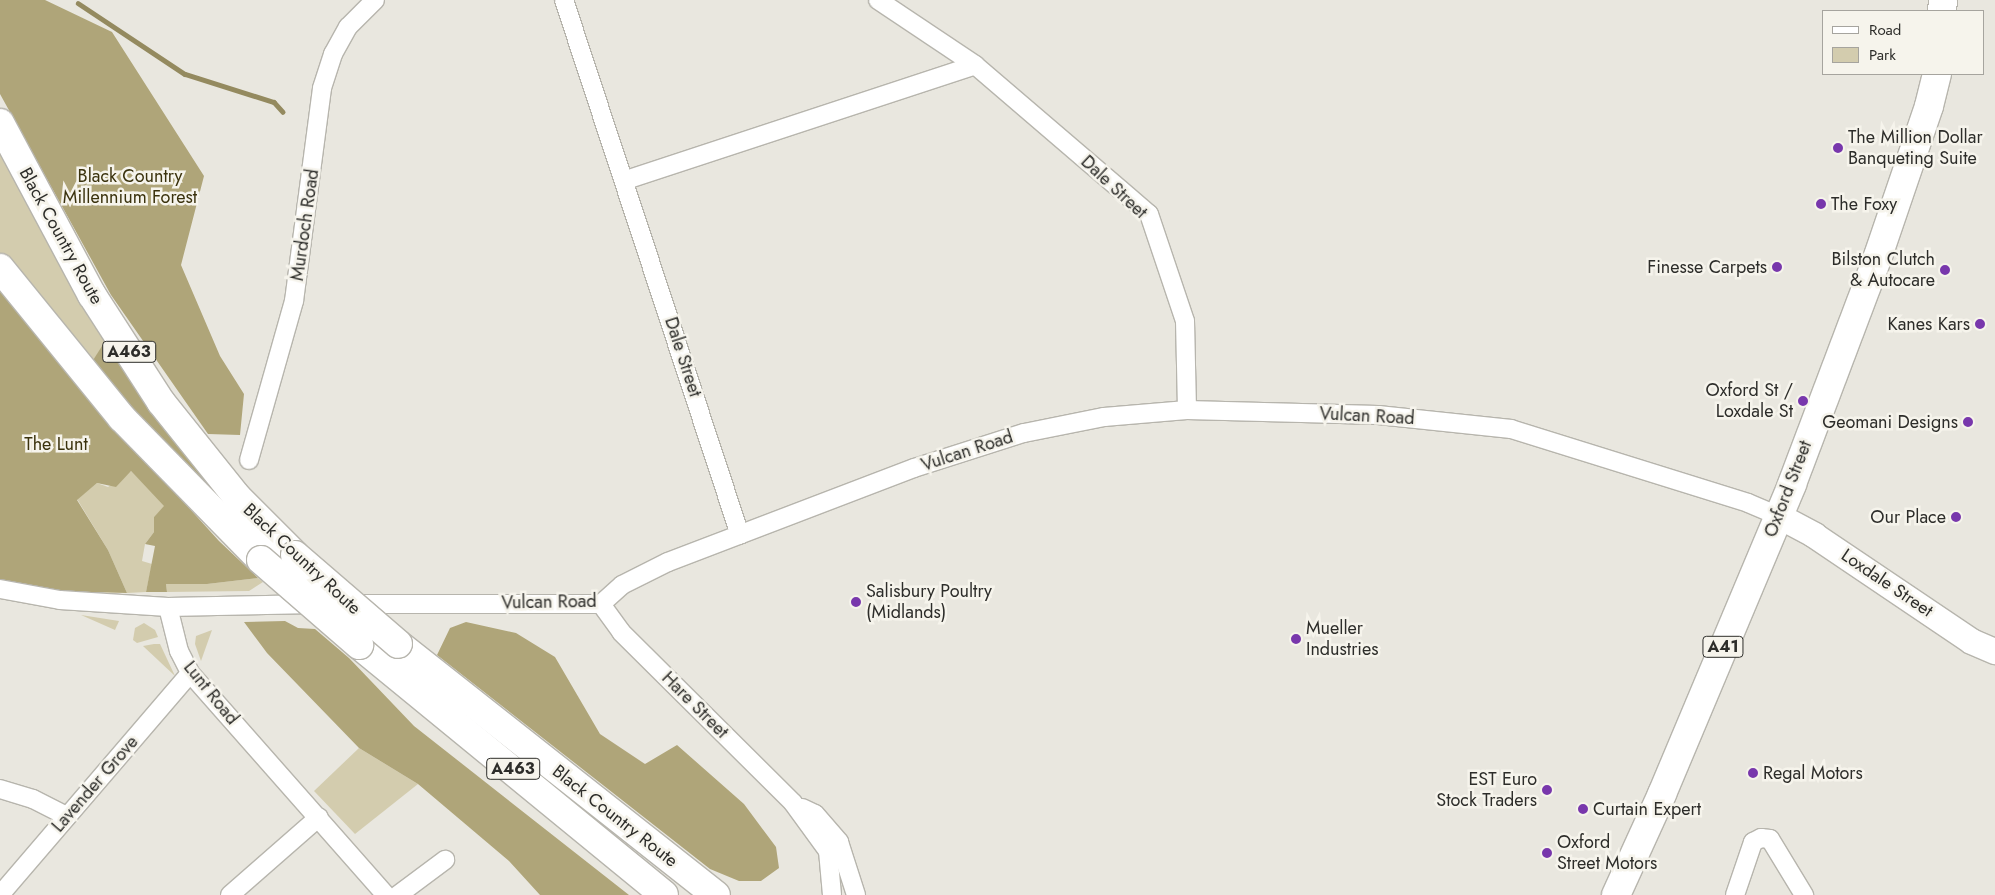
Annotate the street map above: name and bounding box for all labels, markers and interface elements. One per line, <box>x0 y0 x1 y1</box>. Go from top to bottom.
legend <box>1822 10 1985 75</box>
text: Road <box>1869 19 1901 41</box>
text: Park <box>1869 44 1896 66</box>
place label: The Million Dollar Banqueting Suite <box>1848 127 1983 170</box>
marker: The Million Dollar Banqueting Suite <box>1832 142 1844 154</box>
street label: Dale Street <box>1076 151 1152 223</box>
street label: Black Country Route <box>14 164 108 308</box>
park label: Black Country Millennium Forest <box>63 166 197 208</box>
street label: Murdoch Road <box>286 168 324 282</box>
place label: The Foxy <box>1831 193 1897 215</box>
marker: The Foxy <box>1815 198 1827 210</box>
place label: Bilston Clutch & Autocare <box>1832 249 1935 292</box>
place label: Finesse Carpets <box>1647 256 1767 278</box>
marker: Finesse Carpets <box>1771 261 1783 273</box>
marker: Bilston Clutch & Autocare <box>1939 264 1951 276</box>
place label: Kanes Kars <box>1888 313 1970 335</box>
street label: Dale Street <box>660 314 706 400</box>
marker: Kanes Kars <box>1974 318 1986 330</box>
road number: A463 <box>102 338 156 366</box>
place label: Oxford St / Loxdale St <box>1706 380 1793 422</box>
marker: Oxford St / Loxdale St <box>1797 395 1809 407</box>
street label: Vulcan Road <box>1319 403 1415 429</box>
place label: Geomani Designs <box>1822 411 1958 433</box>
marker: Geomani Designs <box>1962 416 1974 428</box>
street label: Vulcan Road <box>918 426 1016 476</box>
park label: The Lunt <box>24 433 88 455</box>
street label: Oxford Street <box>1760 438 1816 540</box>
street label: Black Country Route <box>239 499 365 619</box>
place label: Our Place <box>1870 506 1946 528</box>
marker: Our Place <box>1950 511 1962 523</box>
street label: Loxdale Street <box>1837 544 1937 622</box>
place label: Salisbury Poultry (Midlands) <box>866 581 992 624</box>
street label: Vulcan Road <box>501 590 597 614</box>
marker: Salisbury Poultry (Midlands) <box>850 596 862 608</box>
place label: Mueller Industries <box>1306 618 1379 660</box>
marker: Mueller Industries <box>1290 633 1302 645</box>
road number: A41 <box>1702 634 1744 660</box>
street label: Lunt Road <box>179 657 243 729</box>
street label: Hare Street <box>657 667 733 743</box>
street label: Lavender Grove <box>47 731 143 837</box>
road number: A463 <box>486 756 540 782</box>
street label: Black Country Route <box>548 760 682 872</box>
place label: Regal Motors <box>1763 762 1863 784</box>
marker: Regal Motors <box>1747 767 1759 779</box>
place label: EST Euro Stock Traders <box>1436 769 1537 812</box>
marker: EST Euro Stock Traders <box>1541 784 1553 796</box>
place label: Curtain Expert <box>1593 798 1701 820</box>
marker: Curtain Expert <box>1577 803 1589 815</box>
place label: Oxford Street Motors <box>1557 832 1657 874</box>
marker: Oxford Street Motors <box>1541 847 1553 859</box>

